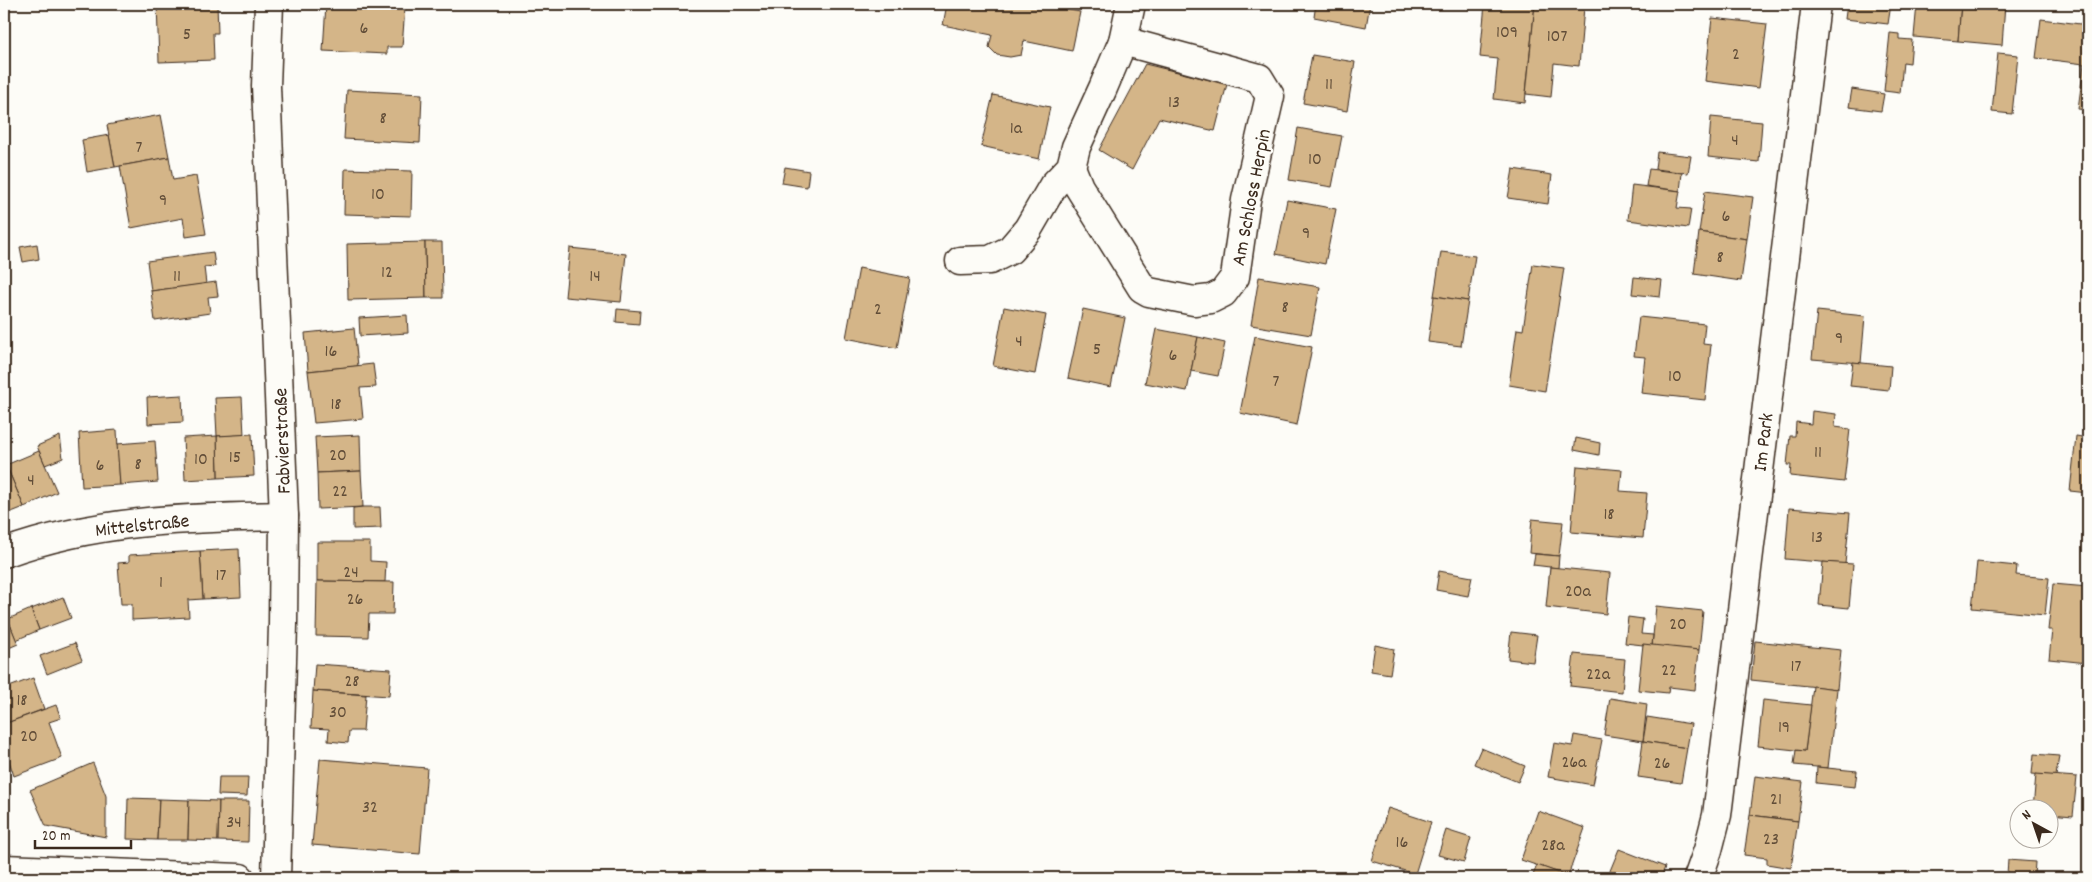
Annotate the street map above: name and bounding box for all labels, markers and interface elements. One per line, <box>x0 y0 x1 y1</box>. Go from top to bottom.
house number: 6 <box>360 17 368 42</box>
house number: 109 <box>1496 21 1518 46</box>
house number: 5 <box>183 23 191 48</box>
house number: 107 <box>1547 25 1567 50</box>
house number: 2 <box>1732 43 1740 68</box>
house number: 11 <box>1325 73 1333 98</box>
house number: 13 <box>1168 91 1180 116</box>
house number: 8 <box>379 107 387 132</box>
house number: 1a <box>1010 117 1023 142</box>
street label: Am Schloss Herpin <box>1226 127 1280 268</box>
house number: 4 <box>1731 129 1739 154</box>
house number: 7 <box>136 136 143 161</box>
house number: 10 <box>1308 148 1322 173</box>
house number: 10 <box>371 183 385 208</box>
house number: 9 <box>159 189 167 214</box>
house number: 6 <box>1722 205 1730 230</box>
house number: 9 <box>1302 222 1310 247</box>
house number: 8 <box>1716 246 1724 271</box>
house number: 12 <box>381 261 393 286</box>
house number: 11 <box>173 265 181 290</box>
house number: 14 <box>589 265 601 290</box>
house number: 8 <box>1281 296 1289 321</box>
house number: 2 <box>874 298 882 323</box>
house number: 9 <box>1835 327 1843 352</box>
house number: 4 <box>1015 330 1023 355</box>
house number: 5 <box>1093 338 1101 363</box>
house number: 16 <box>325 340 337 365</box>
house number: 6 <box>1169 344 1177 369</box>
house number: 10 <box>1668 365 1682 390</box>
house number: 7 <box>1273 370 1280 395</box>
street label: Fabvierstraße <box>268 387 300 494</box>
house number: 18 <box>330 393 342 418</box>
street label: Im Park <box>1748 412 1782 473</box>
house number: 11 <box>1814 441 1822 466</box>
house number: 20 <box>329 444 347 469</box>
house number: 15 <box>229 446 241 471</box>
house number: 10 <box>194 448 208 473</box>
house number: 8 <box>134 453 142 478</box>
house number: 6 <box>96 454 104 479</box>
house number: 4 <box>27 469 35 494</box>
house number: 22 <box>332 480 348 505</box>
house number: 18 <box>1603 503 1615 528</box>
street label: Mittelstraße <box>94 508 191 546</box>
house number: 13 <box>1811 526 1823 551</box>
house number: 24 <box>343 561 359 586</box>
house number: 17 <box>216 564 227 589</box>
house number: 1 <box>159 571 163 596</box>
house number: 20a <box>1565 580 1592 605</box>
house number: 26 <box>347 588 363 613</box>
house number: 20 <box>1669 613 1687 638</box>
house number: 17 <box>1791 655 1802 680</box>
house number: 22 <box>1661 659 1677 684</box>
house number: 22a <box>1586 663 1611 688</box>
house number: 28 <box>344 670 360 695</box>
house number: 18 <box>16 689 28 714</box>
house number: 30 <box>329 701 347 726</box>
house number: 19 <box>1778 716 1790 741</box>
house number: 20 <box>20 725 38 750</box>
house number: 26a <box>1561 751 1587 776</box>
house number: 26 <box>1654 752 1670 777</box>
house number: 21 <box>1770 788 1782 813</box>
house number: 32 <box>362 796 378 821</box>
north arrow <box>2010 800 2060 850</box>
text: N <box>2018 806 2036 825</box>
house number: 34 <box>226 811 242 836</box>
scale bar <box>35 817 131 849</box>
text: 20 m <box>42 826 70 848</box>
house number: 23 <box>1763 828 1779 853</box>
house number: 16 <box>1396 831 1408 856</box>
house number: 28a <box>1541 834 1565 859</box>

